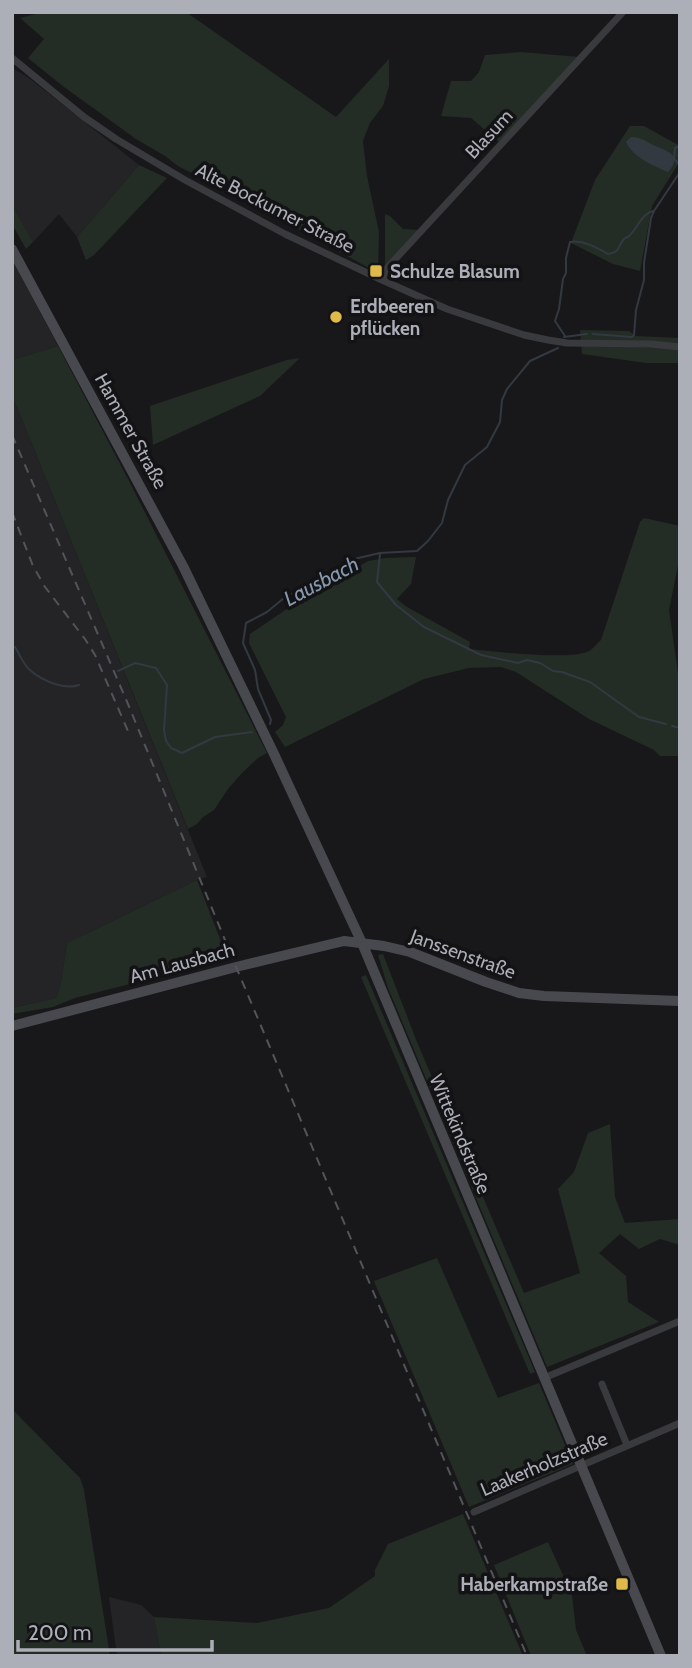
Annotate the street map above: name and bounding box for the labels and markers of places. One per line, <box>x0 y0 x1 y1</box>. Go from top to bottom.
place label: Schulze Blasum <box>390 260 520 283</box>
marker: Schulze Blasum <box>368 263 384 279</box>
place label: Erdbeeren pflücken <box>350 295 434 340</box>
marker: Erdbeeren pflücken <box>328 309 344 325</box>
place label: Haberkampstraße <box>460 1573 608 1596</box>
marker: Haberkampstraße <box>614 1576 630 1592</box>

